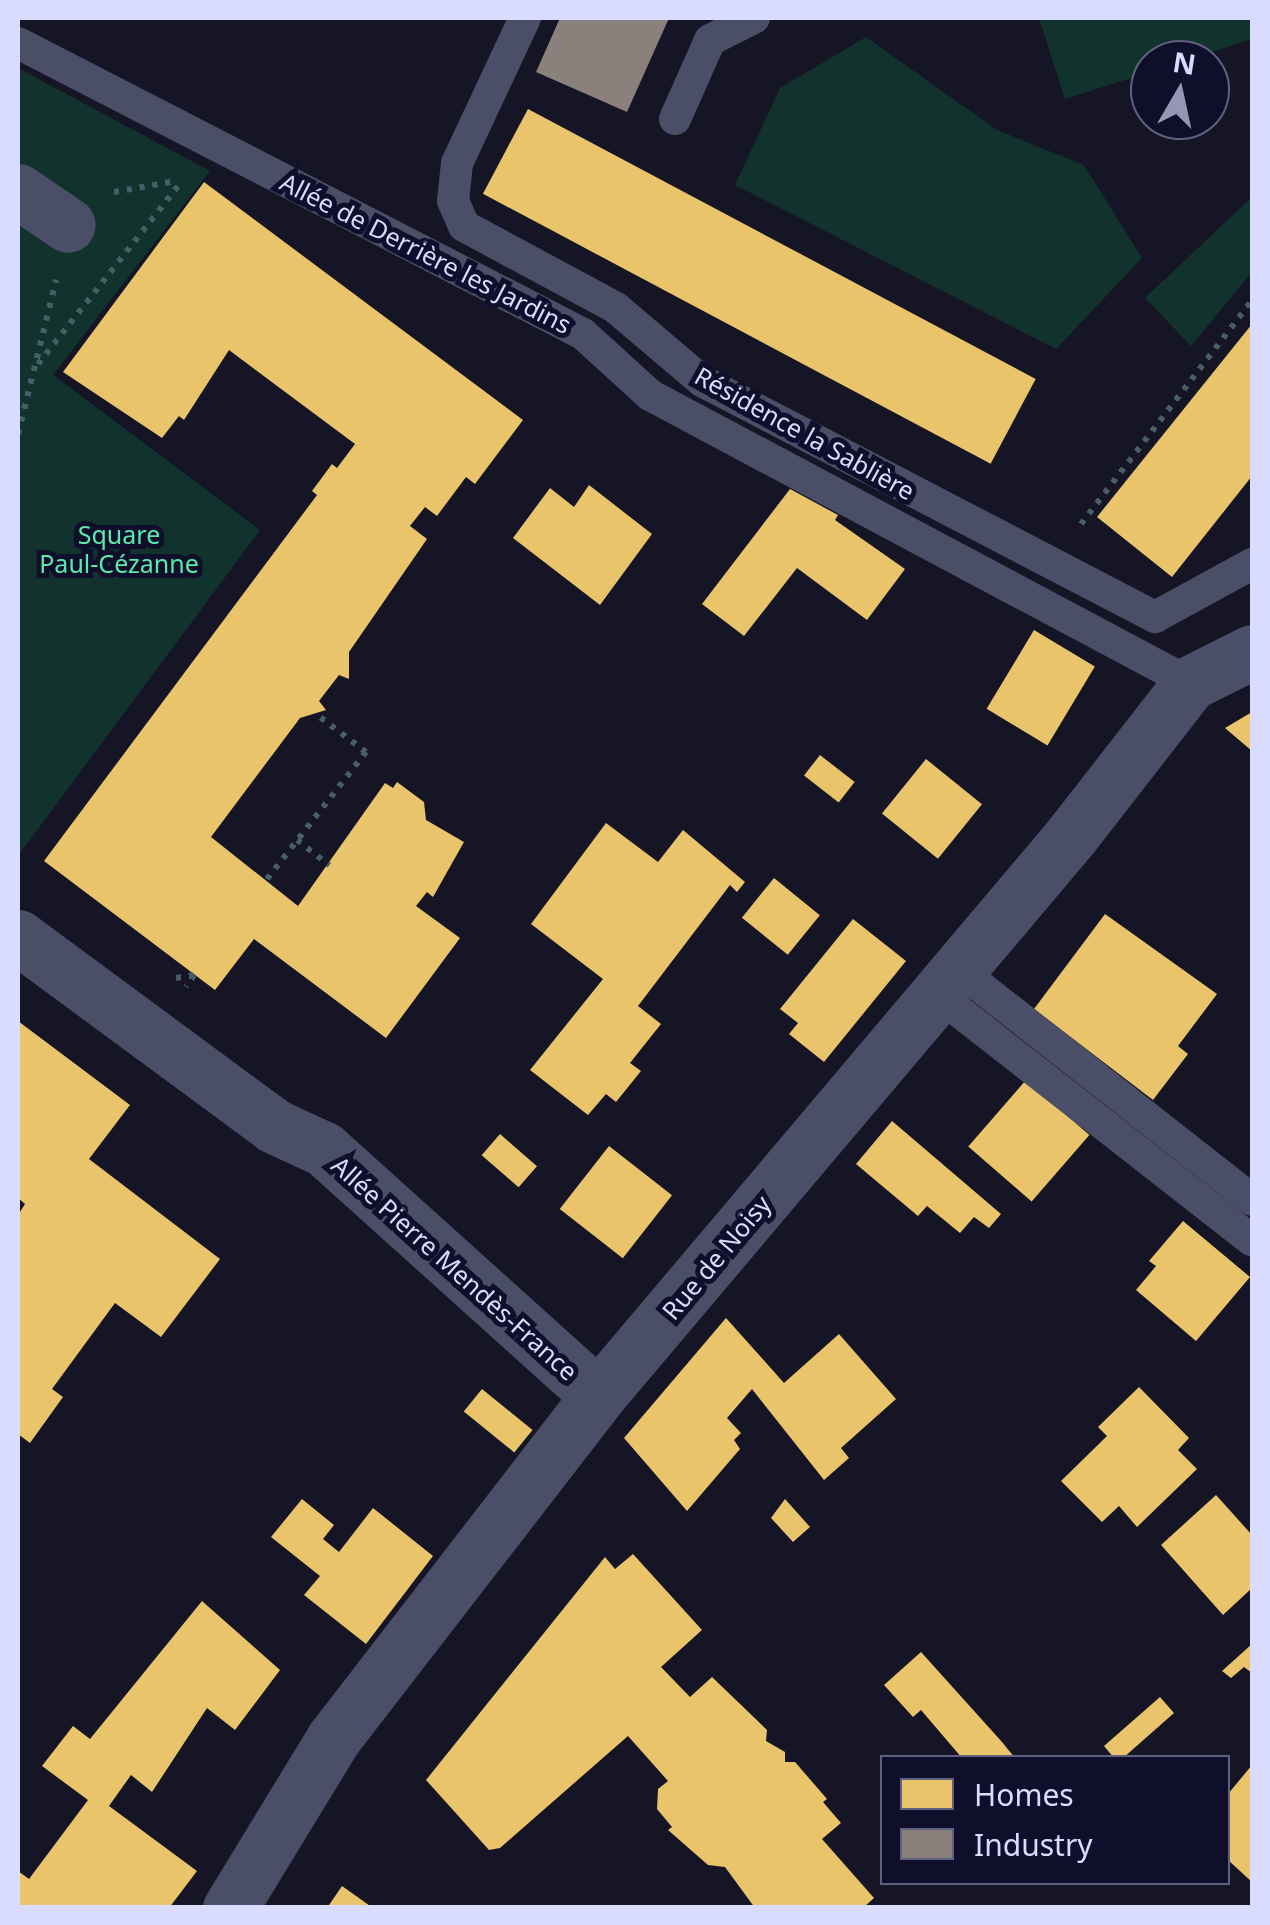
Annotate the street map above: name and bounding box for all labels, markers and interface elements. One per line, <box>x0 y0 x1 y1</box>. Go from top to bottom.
north arrow <box>1130 40 1230 140</box>
text: N <box>1170 42 1199 83</box>
street label: Allée de Derrière les Jardins <box>276 166 576 340</box>
street label: Résidence la Sablière <box>690 360 920 506</box>
park label: Square Paul-Cézanne <box>39 520 199 579</box>
street label: Allée Pierre Mendès-France <box>326 1150 584 1386</box>
street label: Rue de Noisy <box>655 1189 777 1325</box>
legend <box>880 1755 1230 1885</box>
text: Homes <box>974 1774 1074 1815</box>
text: Industry <box>974 1824 1093 1865</box>

